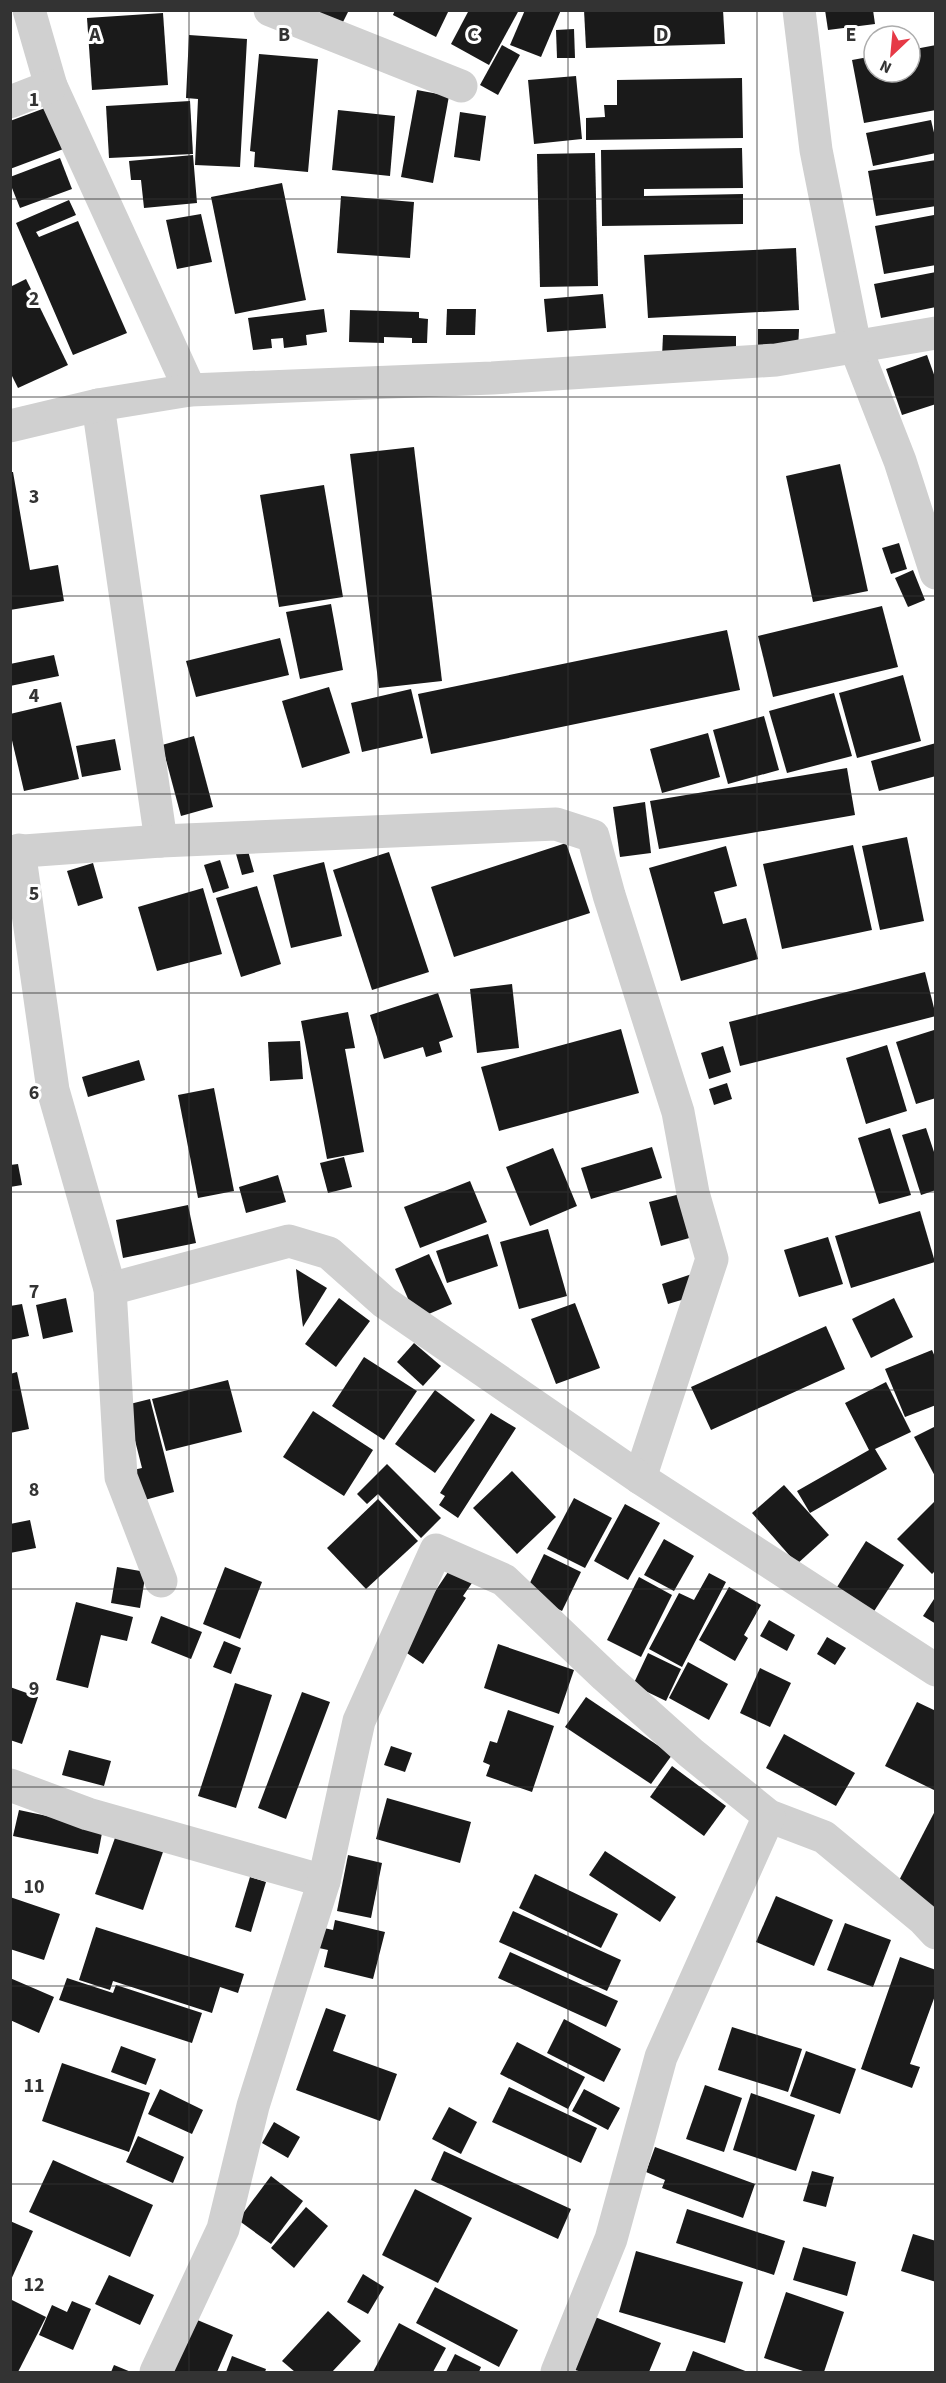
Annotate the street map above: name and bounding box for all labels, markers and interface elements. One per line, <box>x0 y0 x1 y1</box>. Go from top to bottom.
text: A <box>88 21 101 49</box>
text: B <box>278 21 290 49</box>
text: C <box>467 21 479 49</box>
text: D <box>656 21 668 49</box>
text: E <box>846 21 856 49</box>
north arrow <box>862 24 922 84</box>
text: N <box>876 54 895 79</box>
text: 1 <box>29 86 39 114</box>
text: 2 <box>29 285 39 313</box>
text: 3 <box>29 483 39 511</box>
text: 4 <box>29 682 40 710</box>
text: 5 <box>29 880 39 908</box>
text: 6 <box>29 1079 39 1107</box>
text: 7 <box>29 1278 39 1306</box>
text: 8 <box>29 1476 39 1504</box>
text: 9 <box>29 1675 39 1703</box>
text: 10 <box>23 1873 45 1901</box>
text: 11 <box>23 2072 45 2100</box>
text: 12 <box>23 2271 45 2299</box>

